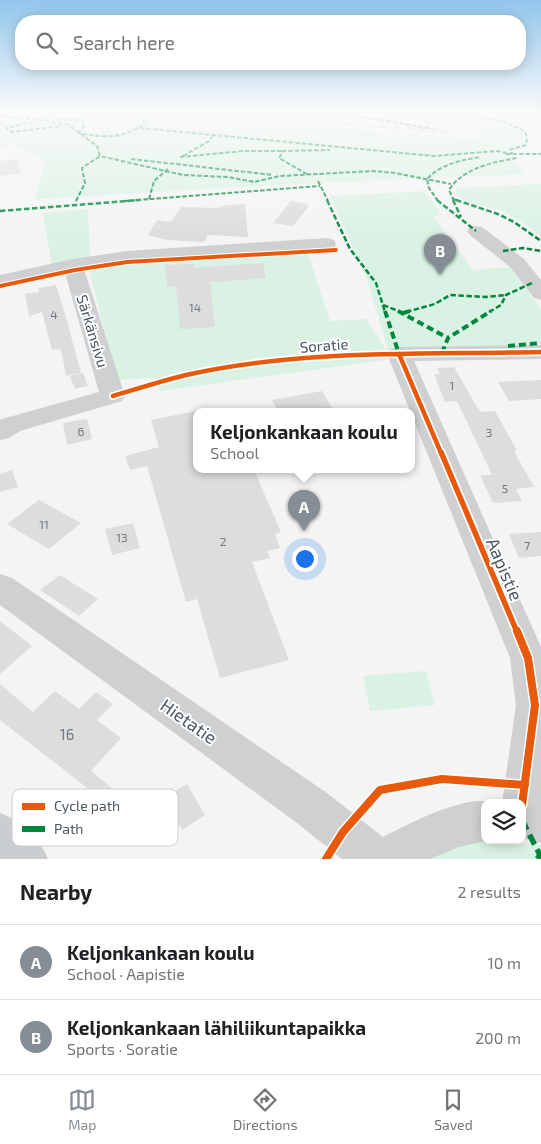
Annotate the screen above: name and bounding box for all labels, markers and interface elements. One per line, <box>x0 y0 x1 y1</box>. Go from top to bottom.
search box <box>15 15 526 70</box>
icon: search <box>33 29 61 57</box>
text: Search here <box>73 31 175 54</box>
pin: B <box>424 234 456 275</box>
street label: Särkänsivu <box>73 292 113 370</box>
house number: 14 <box>189 300 201 314</box>
house number: 4 <box>50 307 58 321</box>
street label: Soratie <box>299 334 349 356</box>
house number: 1 <box>450 378 454 392</box>
popup <box>193 408 415 473</box>
text: Keljonkankaan koulu <box>210 420 398 443</box>
house number: 6 <box>78 424 85 438</box>
house number: 3 <box>486 425 492 439</box>
text: School <box>210 443 259 462</box>
house number: 5 <box>502 481 508 495</box>
pin: A <box>288 490 320 531</box>
house number: 11 <box>39 517 49 531</box>
house number: 13 <box>116 530 128 544</box>
house number: 2 <box>220 534 227 548</box>
street label: Aapistie <box>482 534 528 604</box>
house number: 7 <box>524 538 530 552</box>
your location <box>292 546 318 572</box>
street label: Hietatie <box>157 694 221 748</box>
house number: 16 <box>60 725 74 743</box>
legend <box>12 789 178 846</box>
text: Cycle path <box>54 797 120 814</box>
map controls <box>481 799 526 844</box>
button: layers <box>481 799 526 844</box>
text: Path <box>54 820 83 837</box>
text: Nearby <box>20 879 92 904</box>
text: 2 results <box>458 882 521 901</box>
text: Keljonkankaan koulu <box>67 941 254 964</box>
text: A <box>31 953 41 972</box>
text: 10 m <box>487 953 521 972</box>
text: School · Aapistie <box>67 964 185 983</box>
text: Keljonkankaan lähiliikuntapaikka <box>67 1016 366 1039</box>
text: B <box>31 1028 41 1047</box>
text: 200 m <box>475 1028 521 1047</box>
text: Sports · Soratie <box>67 1039 178 1058</box>
tab: Map <box>68 1086 96 1133</box>
tab: Directions <box>233 1086 298 1133</box>
tab: Saved <box>434 1086 473 1133</box>

